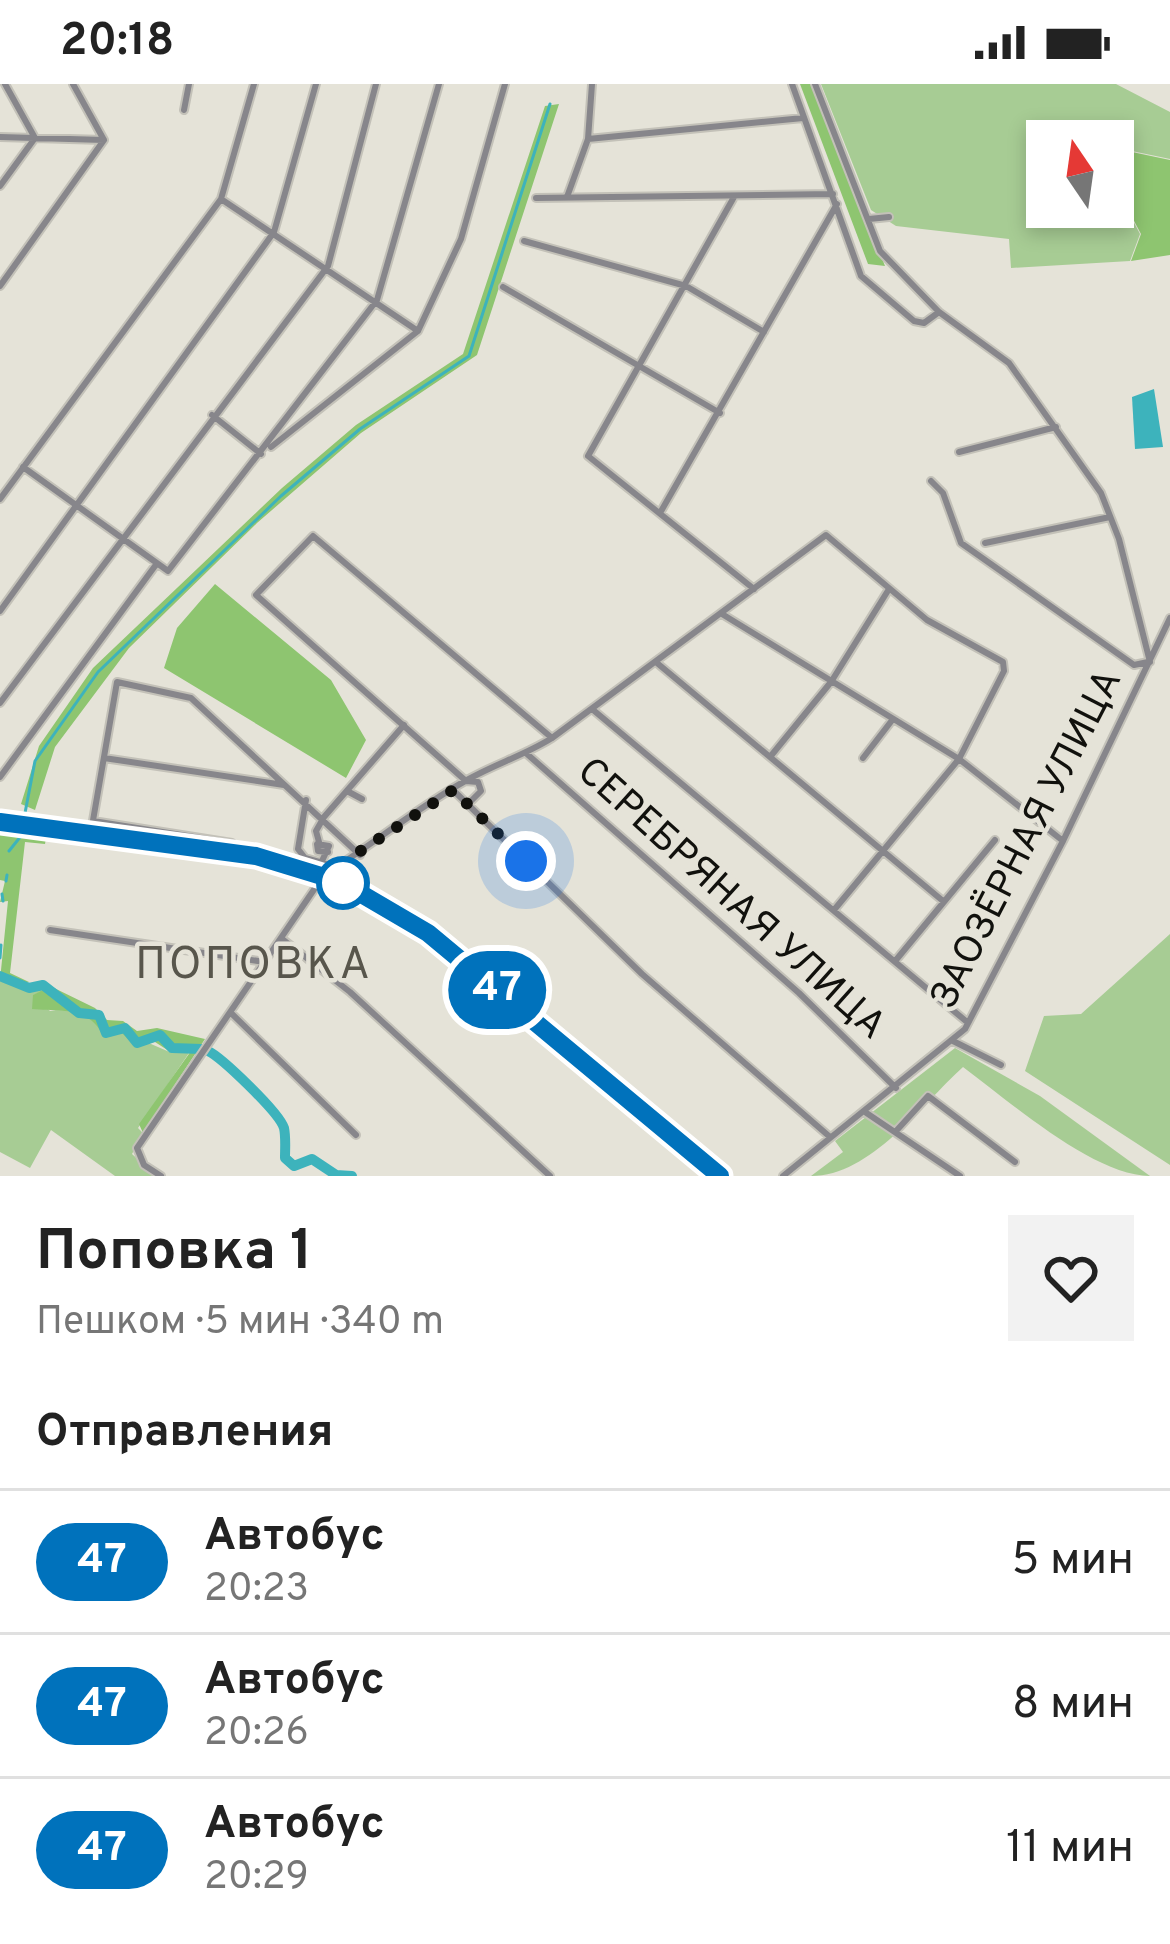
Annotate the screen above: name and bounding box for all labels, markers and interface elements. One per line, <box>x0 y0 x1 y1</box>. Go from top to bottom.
text: 20:18 <box>60 14 174 71</box>
north arrow <box>1026 120 1134 228</box>
map controls <box>1026 120 1134 228</box>
street label: ЗАОЗЁРНАЯ УЛИЦА <box>918 661 1135 1018</box>
street label: СЕРЕБРЯНАЯ УЛИЦА <box>565 748 895 1052</box>
your location <box>496 831 556 891</box>
unlabelled marker <box>318 858 368 908</box>
district label: ПОПОВКА <box>135 938 373 995</box>
line badge: 47 <box>443 951 551 1029</box>
text: 47 <box>472 963 522 1016</box>
button: heart <box>1008 1215 1134 1341</box>
text: Поповка 1 <box>36 1218 313 1290</box>
text: Пешком · 5 мин · 340 m <box>36 1299 444 1348</box>
text: Отправления <box>36 1405 333 1462</box>
text: Автобус <box>204 1509 385 1566</box>
text: 5 мин <box>1012 1533 1134 1590</box>
text: 47 <box>77 1535 127 1588</box>
text: 20:23 <box>204 1566 309 1615</box>
text: Автобус <box>204 1653 385 1710</box>
text: 8 мин <box>1012 1677 1134 1734</box>
text: 47 <box>77 1679 127 1732</box>
text: 20:26 <box>204 1710 309 1759</box>
text: Автобус <box>204 1797 385 1854</box>
text: 11 мин <box>1006 1821 1134 1878</box>
text: 47 <box>77 1823 127 1876</box>
text: 20:29 <box>204 1854 309 1903</box>

